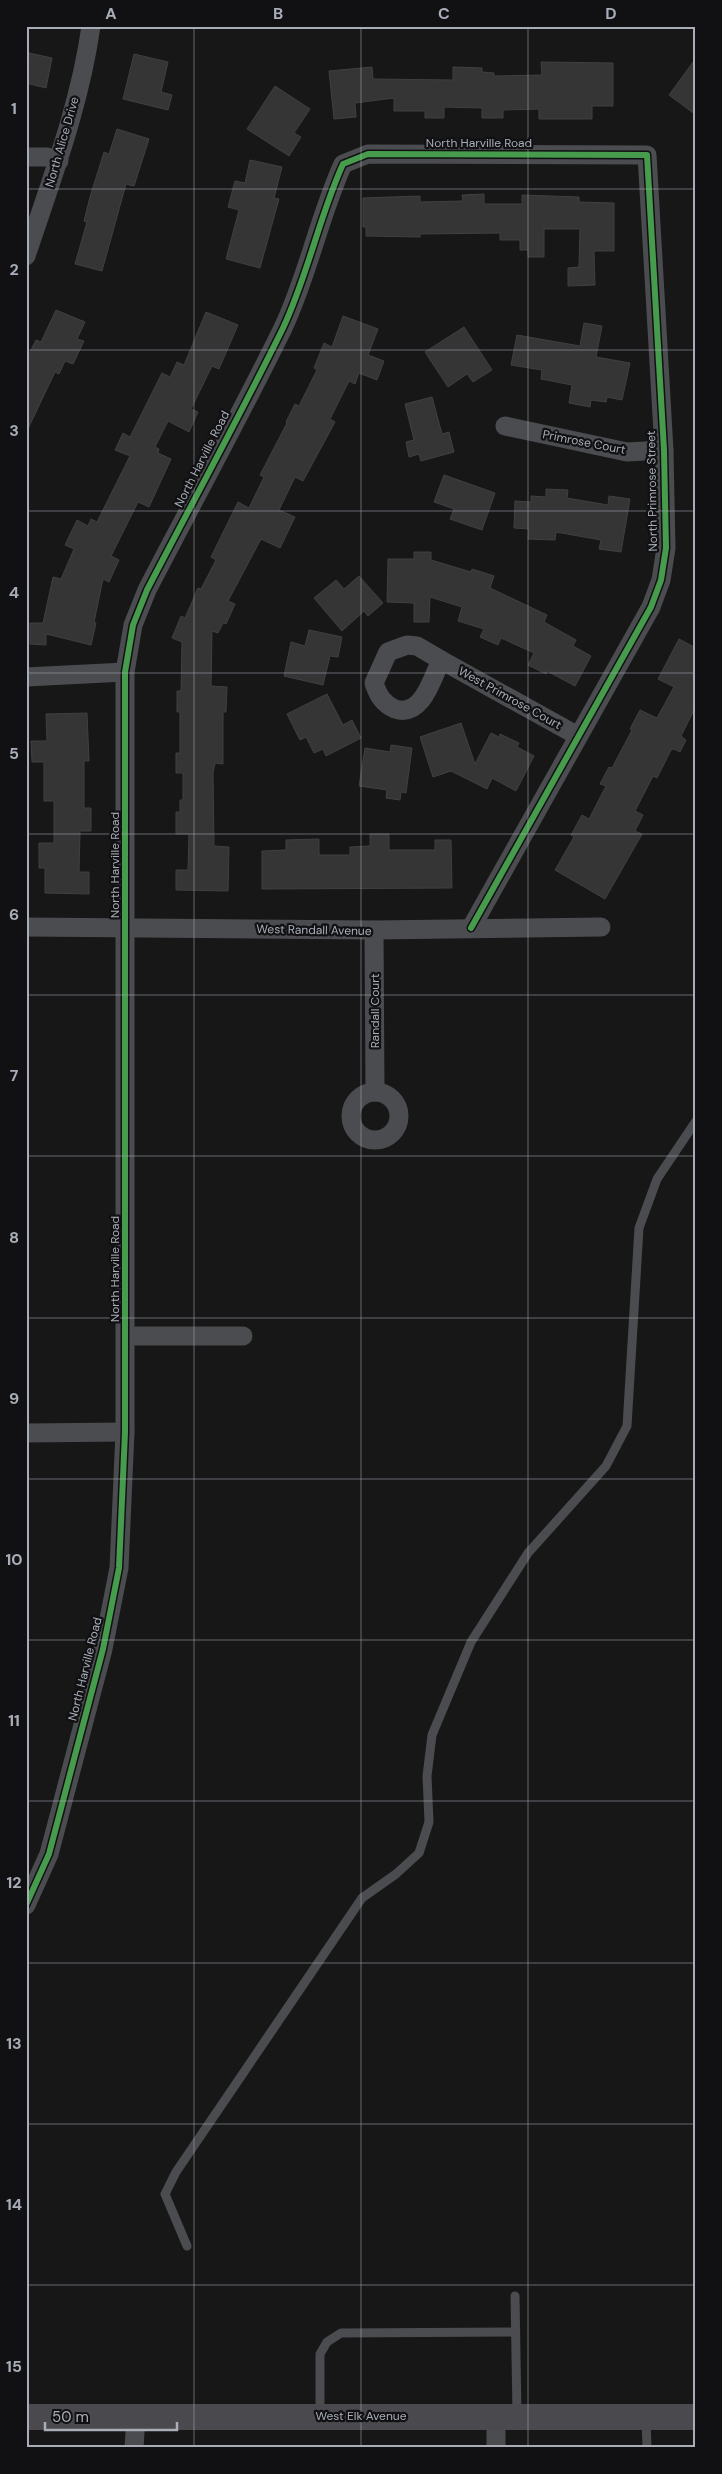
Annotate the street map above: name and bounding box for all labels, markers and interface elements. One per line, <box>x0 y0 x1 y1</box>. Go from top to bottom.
text: A <box>105 3 117 24</box>
text: B <box>273 3 283 24</box>
text: C <box>438 3 450 24</box>
text: D <box>605 3 617 24</box>
street label: North Alice Drive <box>41 95 83 189</box>
text: 1 <box>11 98 17 119</box>
street label: North Harville Road <box>426 135 532 151</box>
text: 2 <box>9 259 19 280</box>
street label: North Harville Road <box>171 408 233 510</box>
text: 3 <box>9 420 19 441</box>
street label: Primrose Court <box>541 426 627 458</box>
street label: North Primrose Street <box>643 430 661 552</box>
text: 4 <box>9 582 19 603</box>
street label: West Primrose Court <box>456 663 565 733</box>
text: 5 <box>9 743 19 764</box>
street label: North Harville Road <box>107 812 123 918</box>
text: 6 <box>9 904 19 925</box>
street label: West Randall Avenue <box>256 921 372 939</box>
street label: Randall Court <box>367 973 383 1048</box>
text: 7 <box>10 1065 19 1086</box>
street label: North Harville Road <box>107 1216 123 1322</box>
text: 8 <box>9 1227 19 1248</box>
text: 9 <box>9 1388 19 1409</box>
text: 10 <box>5 1549 23 1570</box>
street label: North Harville Road <box>64 1615 106 1723</box>
text: 11 <box>8 1710 20 1731</box>
text: 12 <box>6 1872 22 1893</box>
text: 13 <box>6 2033 22 2054</box>
text: 14 <box>6 2194 22 2215</box>
text: 15 <box>6 2356 22 2377</box>
scale bar <box>45 2399 178 2431</box>
text: 50 m <box>52 2407 89 2427</box>
street label: West Elk Avenue <box>316 2408 407 2424</box>

